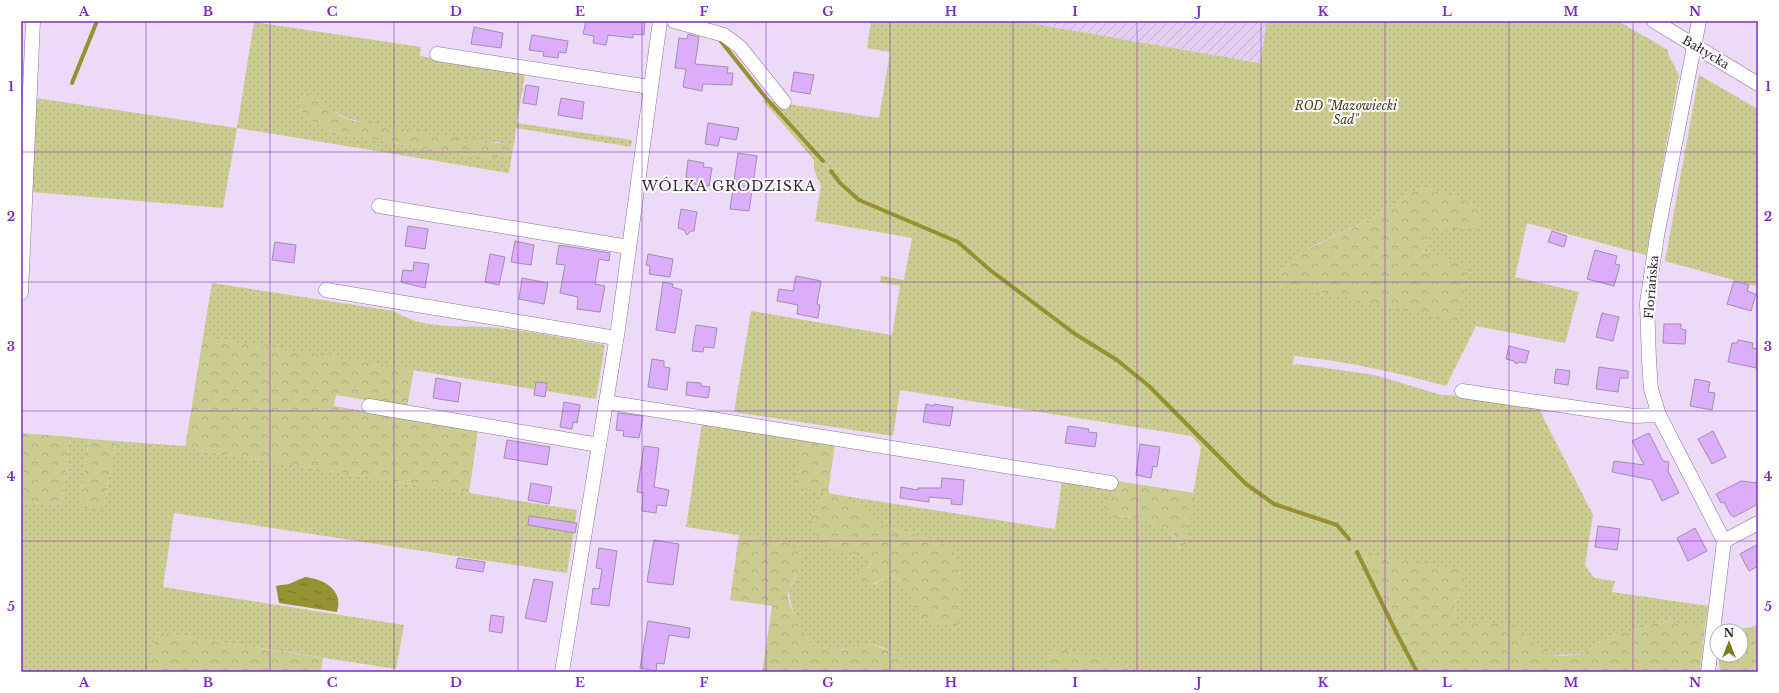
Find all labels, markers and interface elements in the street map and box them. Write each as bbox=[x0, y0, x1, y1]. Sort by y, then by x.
text: A bbox=[78, 3, 90, 20]
text: B bbox=[203, 3, 213, 20]
text: C bbox=[327, 3, 338, 20]
text: D bbox=[450, 3, 462, 20]
text: E bbox=[575, 3, 585, 20]
text: F bbox=[700, 3, 709, 20]
text: G bbox=[822, 3, 834, 20]
text: H bbox=[945, 3, 957, 20]
text: I bbox=[1072, 3, 1078, 20]
text: J bbox=[1193, 3, 1202, 20]
text: K bbox=[1318, 3, 1329, 20]
text: L bbox=[1442, 3, 1452, 20]
text: M bbox=[1564, 3, 1579, 20]
text: N bbox=[1689, 3, 1701, 20]
street label: Bałtycka bbox=[1680, 32, 1733, 72]
text: 1 bbox=[8, 78, 14, 95]
text: 1 bbox=[1765, 78, 1771, 95]
park label: ROD "Mazowiecki Sad" bbox=[1294, 98, 1398, 127]
district label: WÓLKA GRODZISKA bbox=[640, 177, 817, 195]
text: 2 bbox=[7, 208, 15, 225]
text: 2 bbox=[1764, 208, 1772, 225]
street label: Floriańska bbox=[1641, 254, 1661, 320]
text: 3 bbox=[7, 338, 15, 355]
text: 3 bbox=[1764, 338, 1772, 355]
text: 4 bbox=[7, 468, 16, 485]
text: 4 bbox=[1764, 468, 1773, 485]
text: 5 bbox=[7, 598, 15, 615]
text: 5 bbox=[1764, 598, 1772, 615]
north arrow bbox=[1709, 623, 1749, 663]
text: N bbox=[1724, 626, 1735, 640]
text: A bbox=[78, 674, 90, 691]
text: B bbox=[203, 674, 213, 691]
text: C bbox=[327, 674, 338, 691]
text: D bbox=[450, 674, 462, 691]
text: E bbox=[575, 674, 585, 691]
text: F bbox=[700, 674, 709, 691]
text: G bbox=[822, 674, 834, 691]
text: H bbox=[945, 674, 957, 691]
text: I bbox=[1072, 674, 1078, 691]
text: J bbox=[1193, 674, 1202, 691]
text: K bbox=[1318, 674, 1329, 691]
text: L bbox=[1442, 674, 1452, 691]
text: M bbox=[1564, 674, 1579, 691]
text: N bbox=[1689, 674, 1701, 691]

